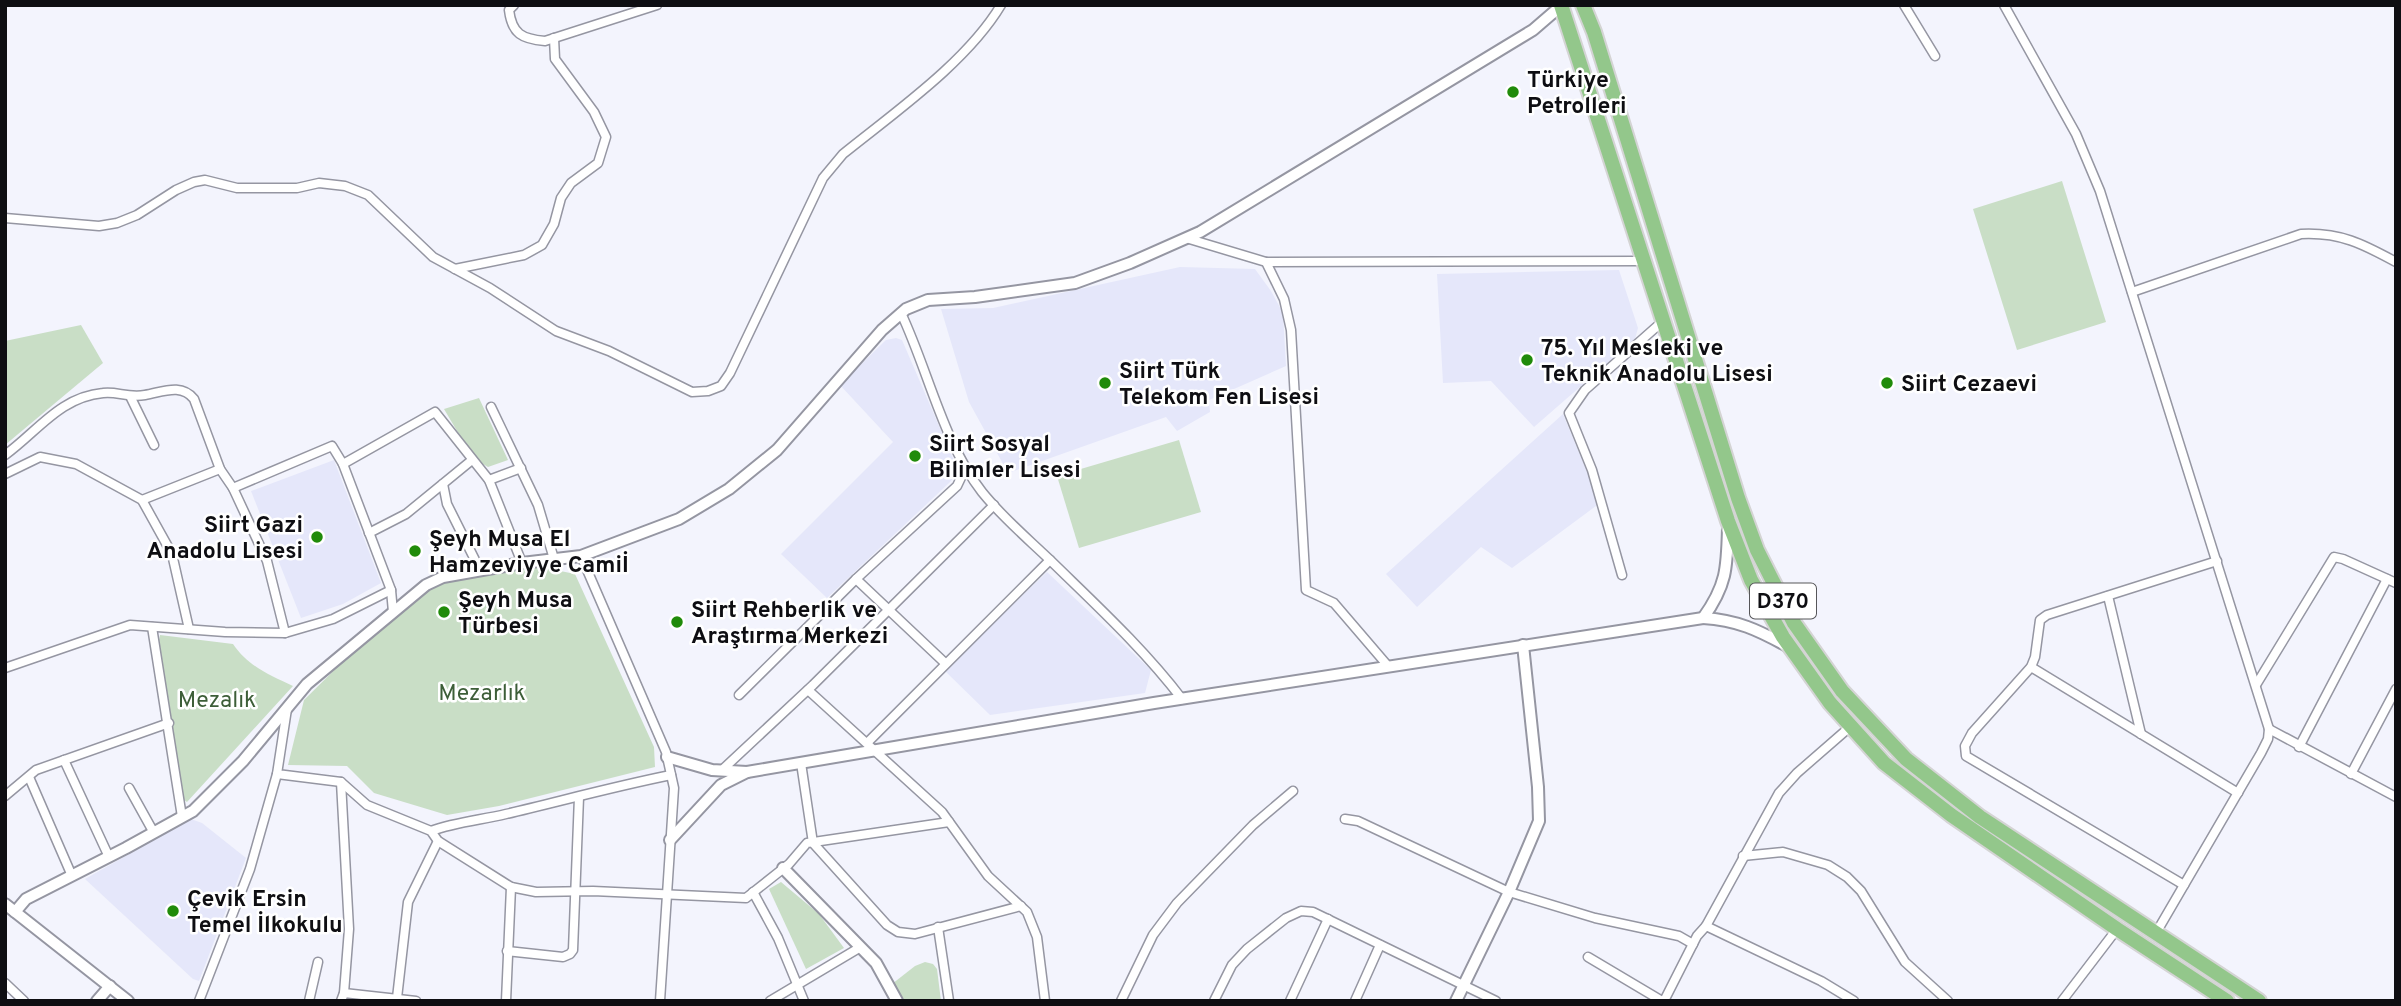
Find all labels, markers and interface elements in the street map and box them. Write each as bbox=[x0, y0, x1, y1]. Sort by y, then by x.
place label: Türkiye Petrolleri bbox=[1527, 67, 1626, 122]
marker: Türkiye Petrolleri bbox=[1505, 84, 1521, 100]
place label: 75. Yıl Mesleki ve Teknik Anadolu Lisesi bbox=[1541, 335, 1773, 390]
marker: 75. Yıl Mesleki ve Teknik Anadolu Lisesi bbox=[1519, 352, 1535, 368]
place label: Siirt Türk Telekom Fen Lisesi bbox=[1119, 358, 1319, 413]
place label: Siirt Cezaevi bbox=[1901, 371, 2037, 400]
marker: Siirt Türk Telekom Fen Lisesi bbox=[1097, 375, 1113, 391]
marker: Siirt Cezaevi bbox=[1879, 375, 1895, 391]
place label: Siirt Sosyal Bilimler Lisesi bbox=[929, 431, 1081, 486]
marker: Siirt Sosyal Bilimler Lisesi bbox=[907, 448, 923, 464]
place label: Siirt Gazi Anadolu Lisesi bbox=[147, 512, 303, 567]
place label: Şeyh Musa El Hamzeviyye Camiİ bbox=[429, 526, 629, 581]
marker: Siirt Gazi Anadolu Lisesi bbox=[309, 529, 325, 545]
marker: Şeyh Musa El Hamzeviyye Camiİ bbox=[407, 543, 423, 559]
road number: D370 bbox=[1750, 584, 1816, 618]
place label: Şeyh Musa Türbesi bbox=[458, 587, 573, 642]
place label: Siirt Rehberlik ve Araştırma Merkezi bbox=[691, 597, 888, 652]
marker: Şeyh Musa Türbesi bbox=[436, 604, 452, 620]
marker: Siirt Rehberlik ve Araştırma Merkezi bbox=[669, 614, 685, 630]
park label: Mezarlık bbox=[438, 680, 526, 709]
park label: Mezalık bbox=[178, 687, 256, 716]
place label: Çevik Ersin Temel İlkokulu bbox=[187, 886, 343, 941]
marker: Çevik Ersin Temel İlkokulu bbox=[165, 903, 181, 919]

